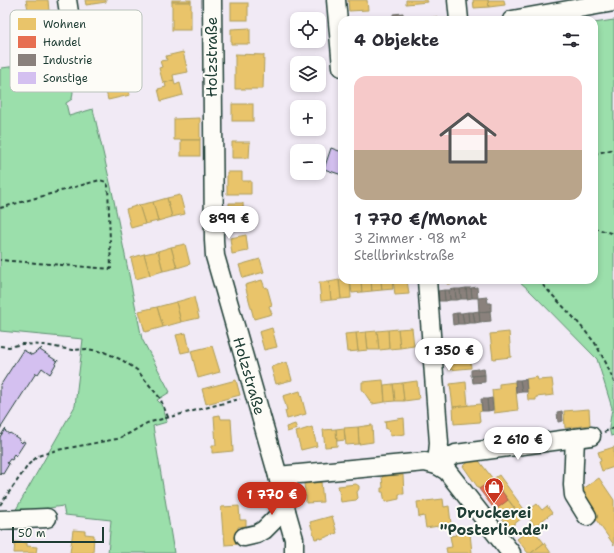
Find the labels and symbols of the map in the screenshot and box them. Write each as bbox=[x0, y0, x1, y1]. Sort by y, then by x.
legend bbox=[10, 10, 142, 92]
text: Wohnen bbox=[43, 17, 86, 32]
street label: Holzstraße bbox=[202, 17, 222, 97]
text: Handel bbox=[43, 35, 81, 50]
text: Industrie bbox=[43, 53, 92, 68]
text: Sonstige bbox=[43, 71, 88, 86]
pin: 899 € bbox=[201, 206, 257, 240]
street label: Holzstraße bbox=[228, 335, 270, 417]
pin: 1 350 € bbox=[412, 338, 486, 372]
pin: 2 610 € bbox=[481, 427, 555, 461]
shop icon: Druckerei "Posterlia.de" bbox=[483, 476, 505, 504]
pin: 1 770 € bbox=[235, 482, 309, 516]
place label: Druckerei "Posterlia.de" bbox=[440, 503, 548, 540]
scale bar bbox=[12, 525, 104, 544]

